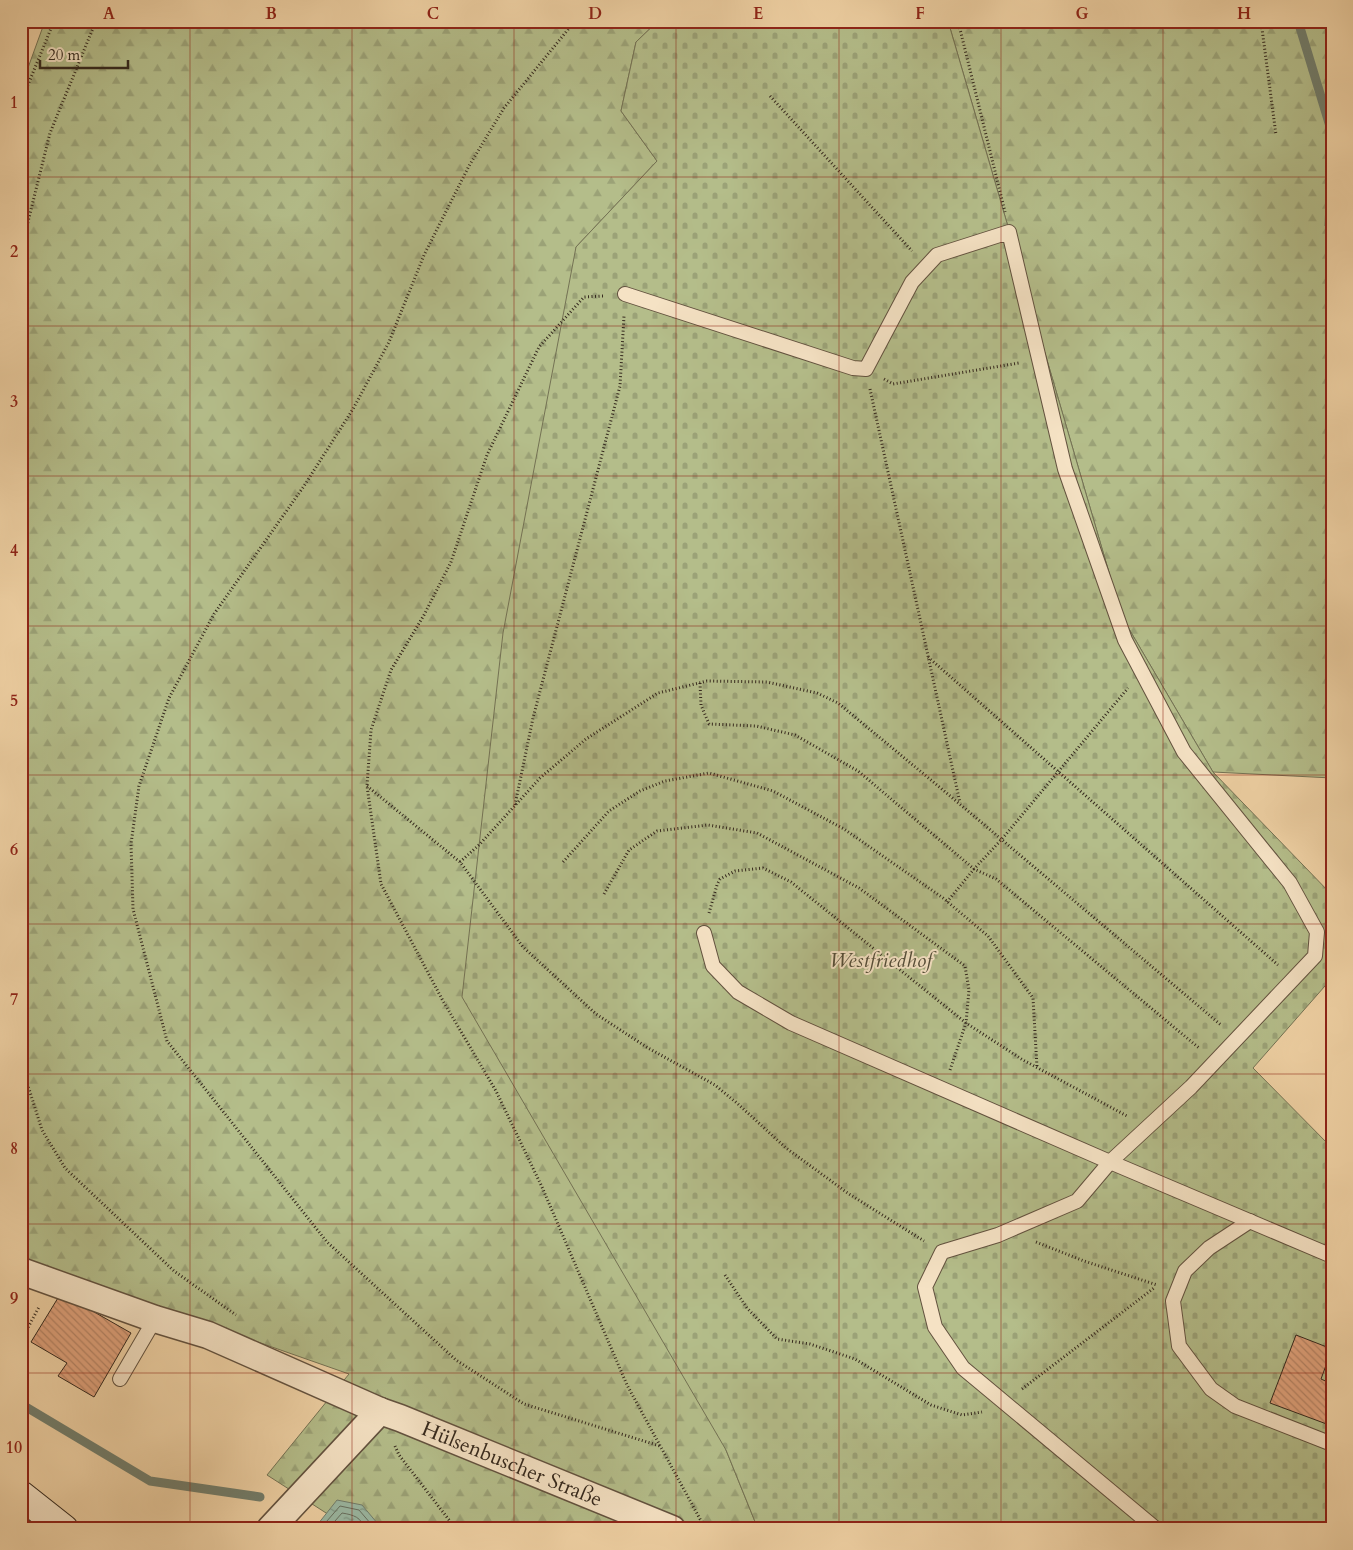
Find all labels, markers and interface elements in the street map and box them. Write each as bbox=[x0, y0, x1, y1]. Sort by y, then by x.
text: A bbox=[103, 3, 115, 25]
text: B bbox=[265, 3, 277, 25]
text: C bbox=[427, 3, 439, 25]
text: D bbox=[588, 3, 602, 25]
text: E bbox=[753, 3, 763, 25]
text: F bbox=[915, 3, 925, 25]
text: G bbox=[1075, 3, 1089, 25]
text: H bbox=[1237, 3, 1251, 25]
scale bar bbox=[40, 38, 128, 70]
text: 20 m bbox=[48, 45, 80, 65]
text: 1 bbox=[10, 92, 18, 114]
text: 2 bbox=[10, 241, 18, 263]
text: 3 bbox=[10, 391, 18, 413]
text: 4 bbox=[10, 540, 18, 562]
text: 5 bbox=[10, 690, 18, 712]
text: 6 bbox=[10, 839, 18, 861]
park label: Westfriedhof bbox=[829, 946, 937, 975]
text: 7 bbox=[10, 989, 18, 1011]
text: 8 bbox=[10, 1138, 18, 1160]
text: 9 bbox=[10, 1288, 18, 1310]
street label: Hülsenbuscher Straße bbox=[417, 1414, 607, 1514]
text: 10 bbox=[6, 1437, 22, 1459]

